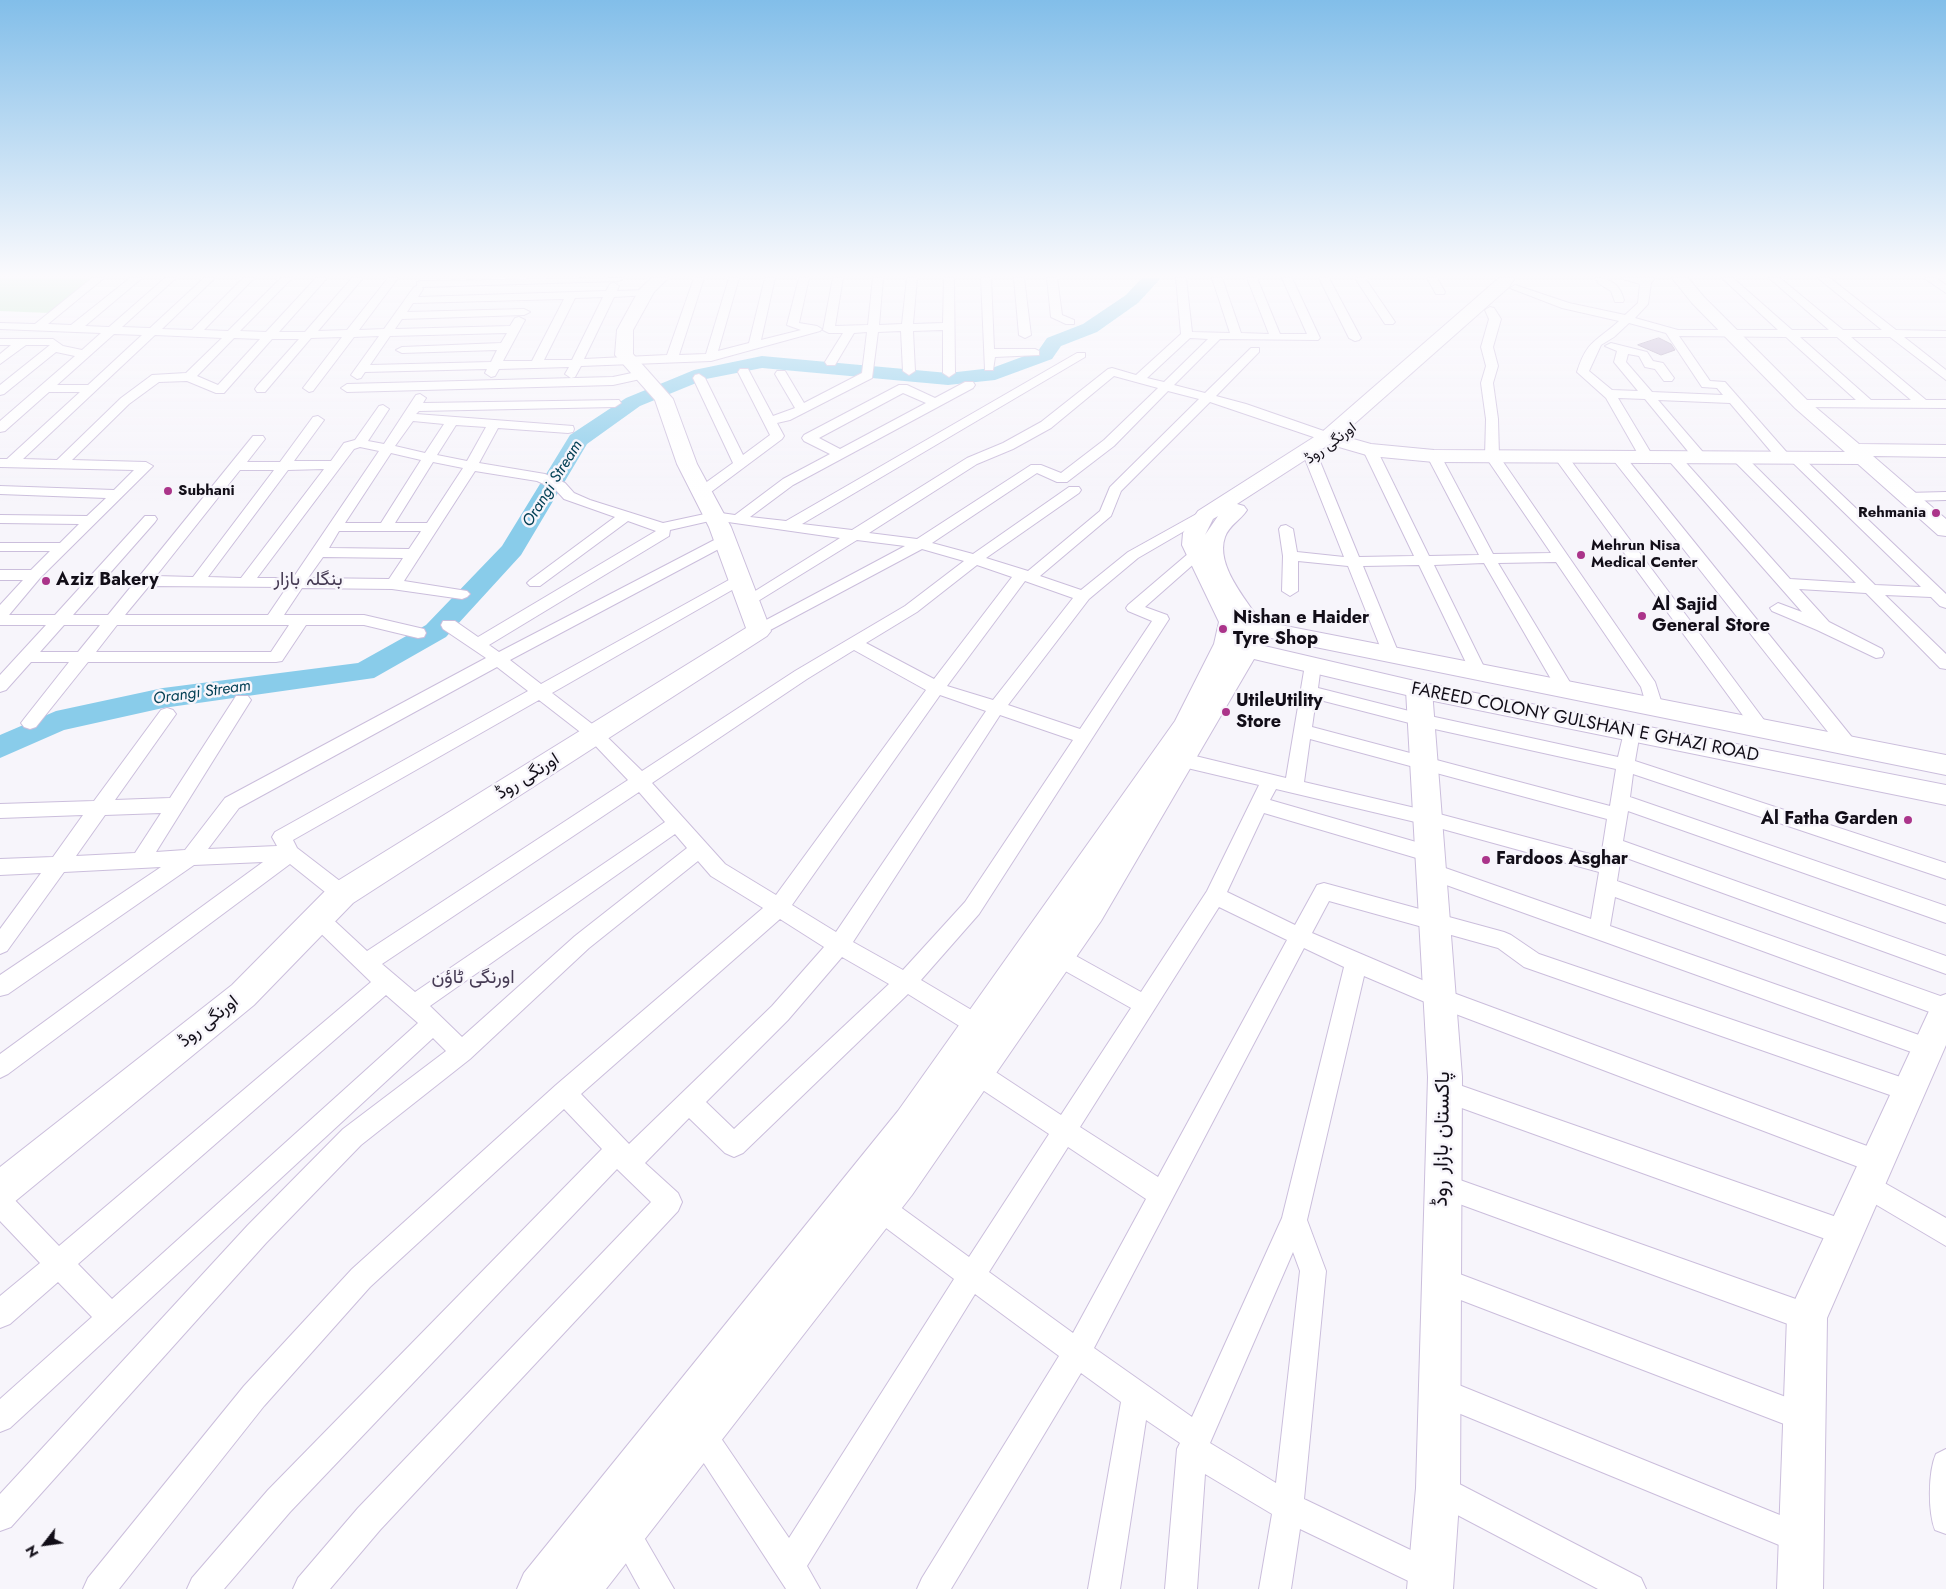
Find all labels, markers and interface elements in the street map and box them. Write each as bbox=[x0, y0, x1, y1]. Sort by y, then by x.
street label: اورنگی روڈ bbox=[1302, 419, 1360, 469]
water label: Orangi Stream bbox=[519, 437, 587, 531]
place label: Subhani bbox=[178, 482, 235, 500]
marker: Subhani bbox=[162, 485, 174, 497]
place label: Rehmania bbox=[1858, 504, 1926, 522]
marker: Rehmania bbox=[1930, 507, 1942, 519]
place label: Mehrun Nisa Medical Center bbox=[1591, 537, 1698, 572]
marker: Mehrun Nisa Medical Center bbox=[1575, 549, 1587, 561]
district label: بنگلہ بازار bbox=[273, 569, 343, 591]
place label: Aziz Bakery bbox=[56, 570, 159, 592]
marker: Aziz Bakery bbox=[40, 575, 52, 587]
place label: Al Sajid General Store bbox=[1652, 595, 1770, 638]
place label: Nishan e Haider Tyre Shop bbox=[1233, 608, 1370, 650]
marker: Al Sajid General Store bbox=[1636, 610, 1648, 622]
marker: Nishan e Haider Tyre Shop bbox=[1217, 623, 1229, 635]
water label: Orangi Stream bbox=[152, 677, 252, 709]
street label: FAREED COLONY GULSHAN E GHAZI ROAD bbox=[1409, 679, 1761, 767]
place label: UtileUtility Store bbox=[1236, 691, 1323, 734]
marker: UtileUtility Store bbox=[1220, 706, 1232, 718]
street label: اورنگی روڈ bbox=[492, 749, 564, 805]
place label: Al Fatha Garden bbox=[1761, 809, 1898, 831]
marker: Al Fatha Garden bbox=[1902, 814, 1914, 826]
place label: Fardoos Asghar bbox=[1496, 849, 1628, 871]
marker: Fardoos Asghar bbox=[1480, 854, 1492, 866]
district label: اورنگی ٹاؤن bbox=[431, 967, 515, 989]
street label: اورنگی روڈ bbox=[175, 991, 243, 1053]
street label: پاکستان بازار روڈ bbox=[1429, 1071, 1457, 1207]
north arrow bbox=[20, 1519, 70, 1569]
text: N bbox=[21, 1542, 43, 1561]

